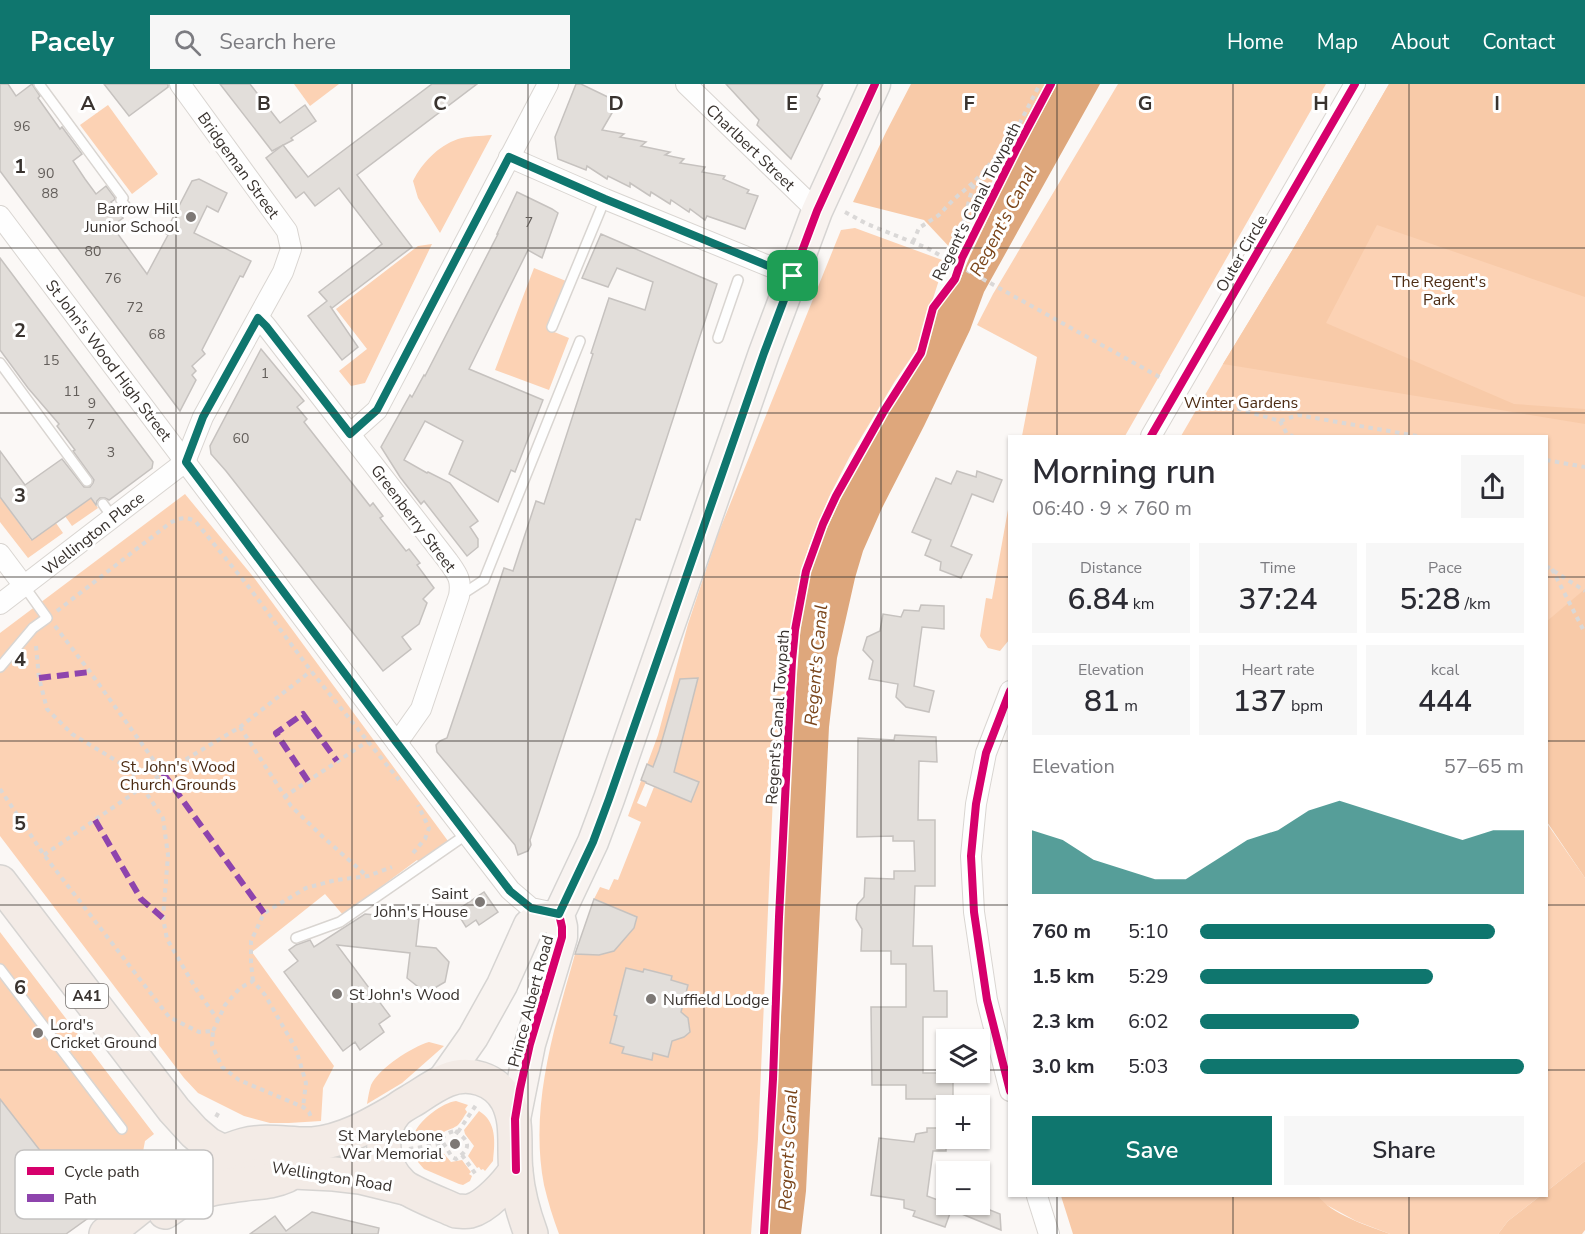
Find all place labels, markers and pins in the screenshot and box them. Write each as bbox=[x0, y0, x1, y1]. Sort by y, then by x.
place label: Barrow Hill Junior School bbox=[83, 198, 179, 238]
marker: Barrow Hill Junior School bbox=[184, 210, 198, 224]
pin bbox=[767, 250, 818, 301]
place label: Saint John's House bbox=[373, 883, 468, 923]
marker: Saint John's House bbox=[473, 895, 487, 909]
place label: St John's Wood bbox=[349, 984, 460, 1006]
marker: St John's Wood bbox=[330, 987, 344, 1001]
place label: Nuffield Lodge bbox=[663, 989, 769, 1011]
marker: Nuffield Lodge bbox=[644, 992, 658, 1006]
place label: Lord's Cricket Ground bbox=[50, 1014, 157, 1054]
marker: Lord's Cricket Ground bbox=[31, 1026, 45, 1040]
place label: St Marylebone War Memorial bbox=[338, 1125, 443, 1165]
marker: St Marylebone War Memorial bbox=[448, 1137, 462, 1151]

